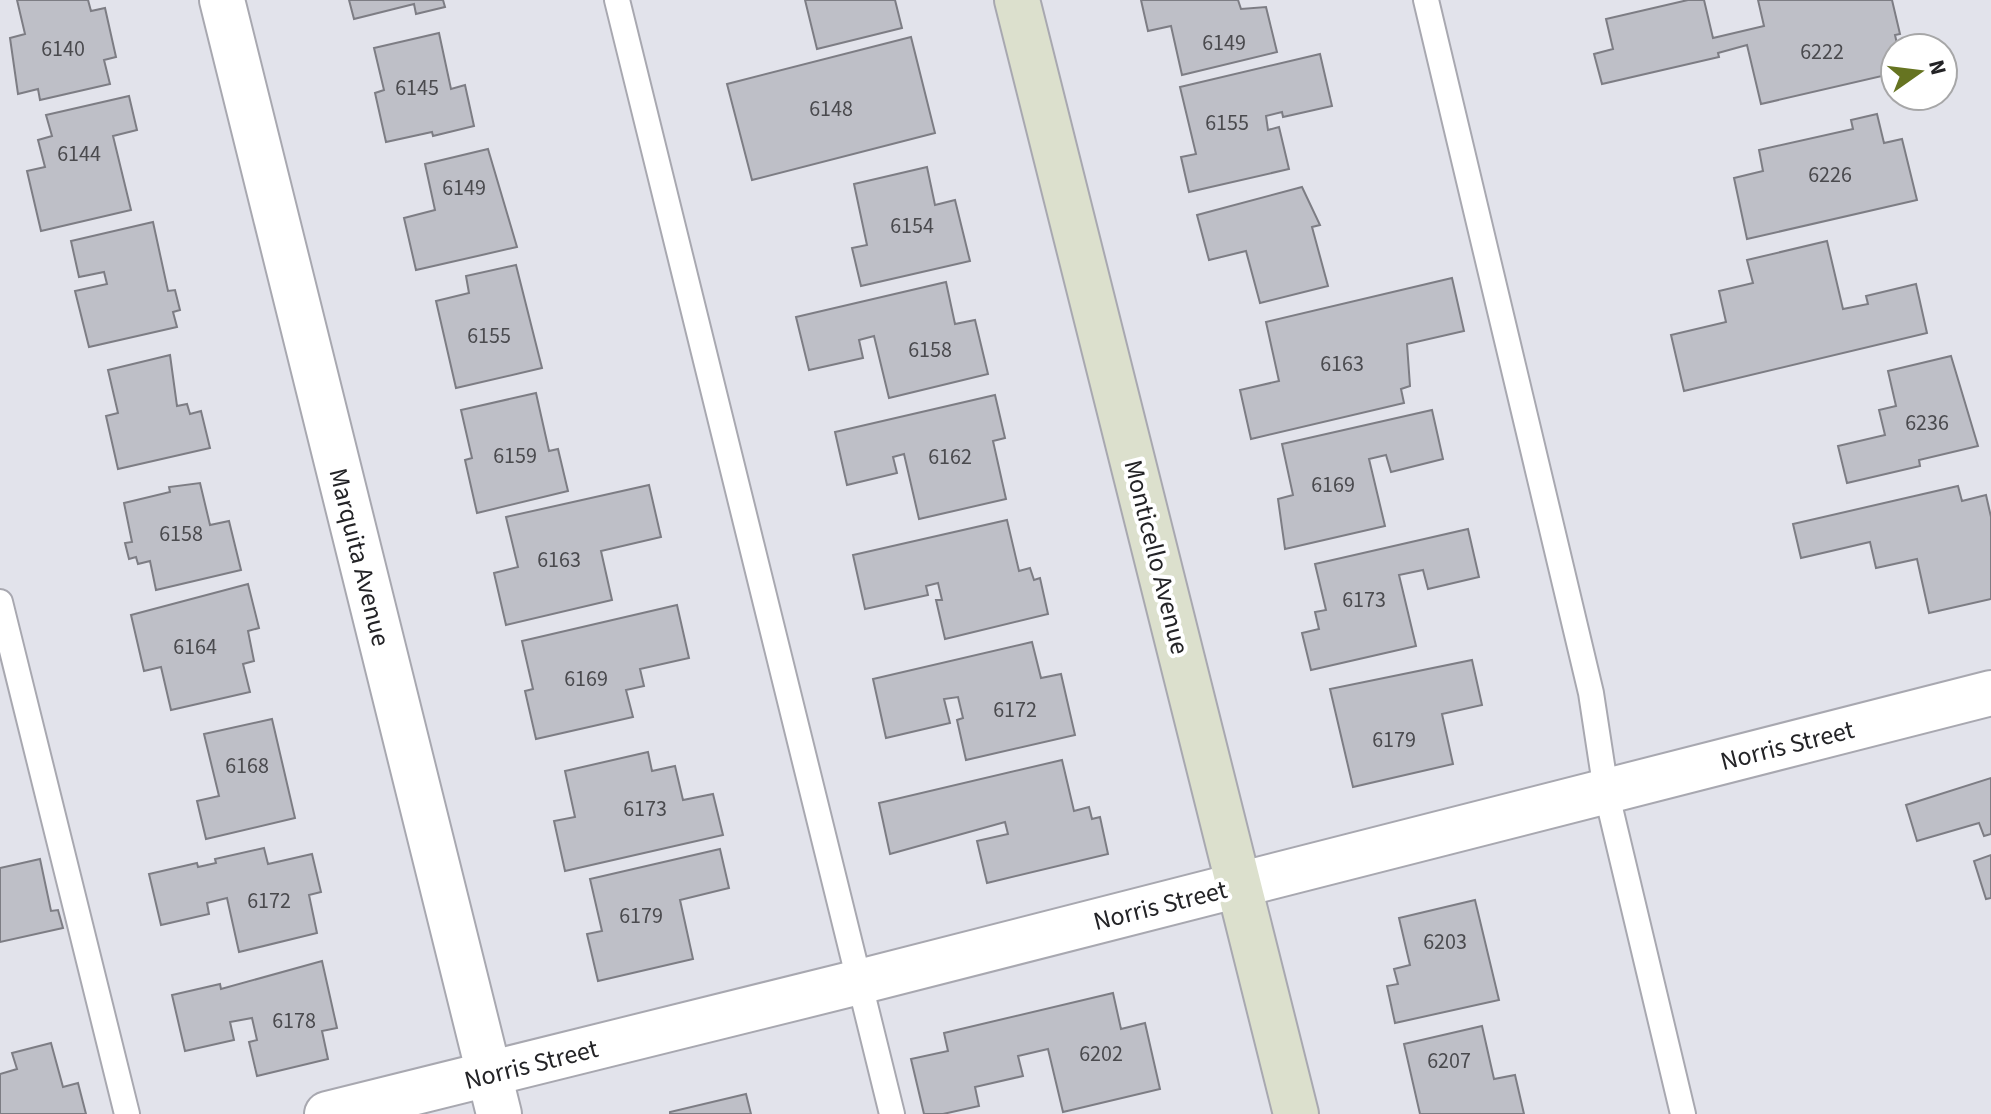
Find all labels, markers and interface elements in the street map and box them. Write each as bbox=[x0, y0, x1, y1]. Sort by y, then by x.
house number: 6149 bbox=[1202, 27, 1246, 59]
north arrow bbox=[1879, 32, 1959, 112]
house number: 6140 bbox=[41, 33, 85, 65]
house number: 6222 bbox=[1800, 36, 1844, 68]
text: N bbox=[1920, 56, 1955, 78]
house number: 6145 bbox=[395, 72, 439, 104]
house number: 6148 bbox=[809, 93, 853, 125]
house number: 6155 bbox=[1205, 107, 1249, 139]
house number: 6144 bbox=[57, 138, 101, 170]
house number: 6226 bbox=[1808, 159, 1852, 191]
house number: 6149 bbox=[442, 172, 486, 204]
house number: 6154 bbox=[890, 210, 934, 242]
house number: 6155 bbox=[467, 320, 511, 352]
house number: 6158 bbox=[908, 334, 952, 366]
house number: 6163 bbox=[1320, 348, 1364, 380]
house number: 6236 bbox=[1905, 407, 1949, 439]
house number: 6159 bbox=[493, 440, 537, 472]
house number: 6162 bbox=[928, 441, 972, 473]
street label: Monticello Avenue bbox=[1114, 456, 1199, 658]
street label: Marquita Avenue bbox=[319, 464, 400, 650]
house number: 6169 bbox=[1311, 469, 1355, 501]
house number: 6158 bbox=[159, 518, 203, 550]
house number: 6163 bbox=[537, 544, 581, 576]
house number: 6173 bbox=[1342, 584, 1386, 616]
house number: 6164 bbox=[173, 631, 217, 663]
house number: 6169 bbox=[564, 663, 608, 695]
house number: 6172 bbox=[993, 694, 1037, 726]
street label: Norris Street bbox=[1716, 711, 1858, 780]
house number: 6179 bbox=[1372, 724, 1416, 756]
house number: 6168 bbox=[225, 750, 269, 782]
house number: 6173 bbox=[623, 793, 667, 825]
street label: Norris Street bbox=[1089, 871, 1231, 940]
house number: 6172 bbox=[247, 885, 291, 917]
house number: 6179 bbox=[619, 900, 663, 932]
house number: 6203 bbox=[1423, 926, 1467, 958]
house number: 6178 bbox=[272, 1005, 316, 1037]
street label: Norris Street bbox=[460, 1030, 602, 1099]
house number: 6202 bbox=[1079, 1038, 1123, 1070]
house number: 6207 bbox=[1427, 1045, 1471, 1077]

